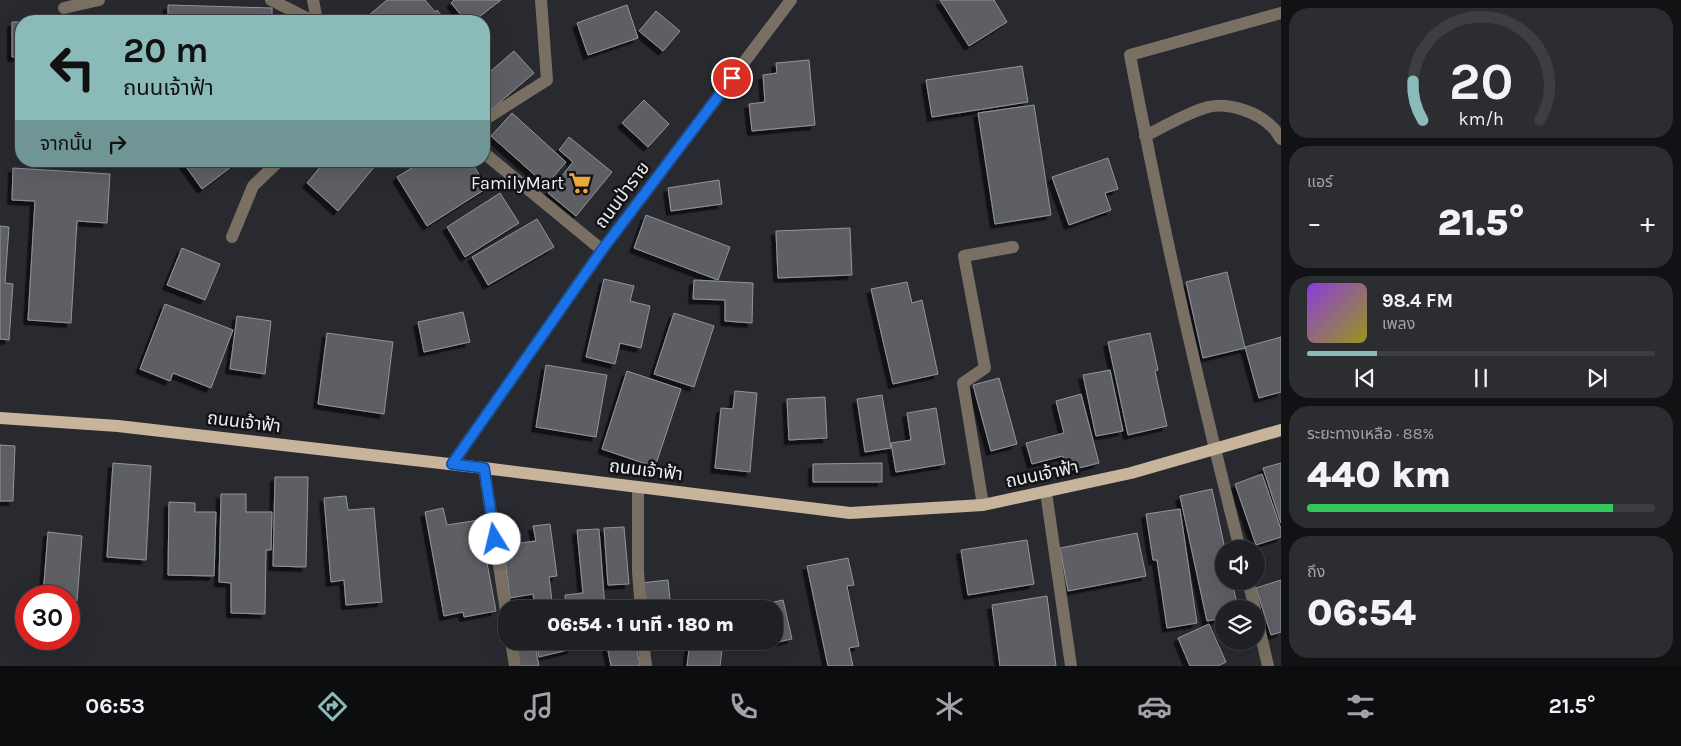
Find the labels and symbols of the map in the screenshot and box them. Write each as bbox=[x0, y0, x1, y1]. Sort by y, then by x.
pin bbox=[711, 57, 753, 99]
street label: ถนนป่าราย bbox=[590, 157, 654, 233]
supermarket icon: FamilyMart bbox=[567, 170, 593, 196]
place label: FamilyMart bbox=[471, 172, 564, 194]
street label: ถนนเจ้าฟ้า bbox=[206, 407, 282, 437]
street label: ถนนเจ้าฟ้า bbox=[608, 455, 684, 485]
street label: ถนนเจ้าฟ้า bbox=[1003, 456, 1081, 492]
position arrow bbox=[468, 512, 520, 564]
speed limit sign: 30 bbox=[15, 585, 80, 650]

